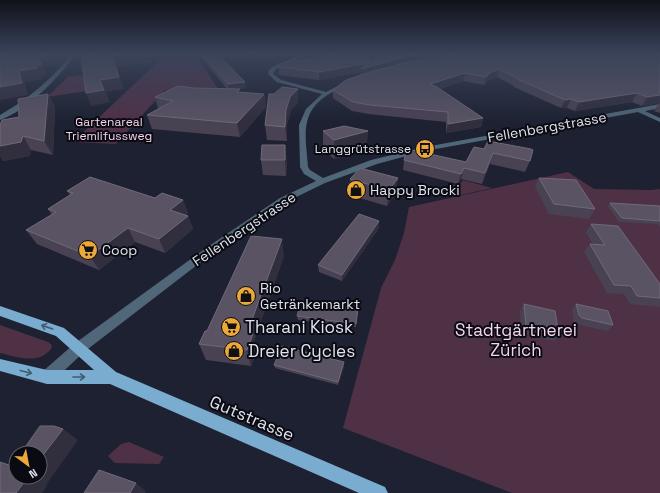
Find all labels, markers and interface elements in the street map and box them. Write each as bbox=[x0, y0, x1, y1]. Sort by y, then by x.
street label: Fellenbergstrasse bbox=[486, 108, 608, 146]
park label: Gartenareal Triemlifussweg bbox=[66, 114, 152, 144]
bus stop icon: Langgrütstrasse bbox=[414, 138, 436, 160]
place label: Langgrütstrasse bbox=[315, 141, 411, 157]
shop icon: Happy Brocki bbox=[345, 179, 367, 201]
place label: Happy Brocki bbox=[370, 181, 460, 199]
street label: Fellenbergstrasse bbox=[189, 188, 299, 270]
supermarket icon: Coop bbox=[77, 239, 99, 261]
place label: Coop bbox=[102, 241, 137, 259]
place label: Rio Getränkemarkt bbox=[260, 279, 360, 313]
shop icon: Rio Getränkemarkt bbox=[235, 285, 257, 307]
supermarket icon: Tharani Kiosk bbox=[220, 316, 242, 338]
place label: Tharani Kiosk bbox=[245, 316, 353, 338]
park label: Stadtgärtnerei Zürich bbox=[455, 319, 577, 361]
one-way arrow bbox=[40, 323, 53, 330]
shop icon: Dreier Cycles bbox=[223, 340, 245, 362]
place label: Dreier Cycles bbox=[248, 340, 355, 362]
one-way arrow bbox=[19, 368, 32, 376]
one-way arrow bbox=[72, 373, 85, 381]
street label: Gutstrasse bbox=[206, 390, 298, 446]
north arrow bbox=[8, 445, 48, 485]
text: N bbox=[26, 466, 40, 481]

